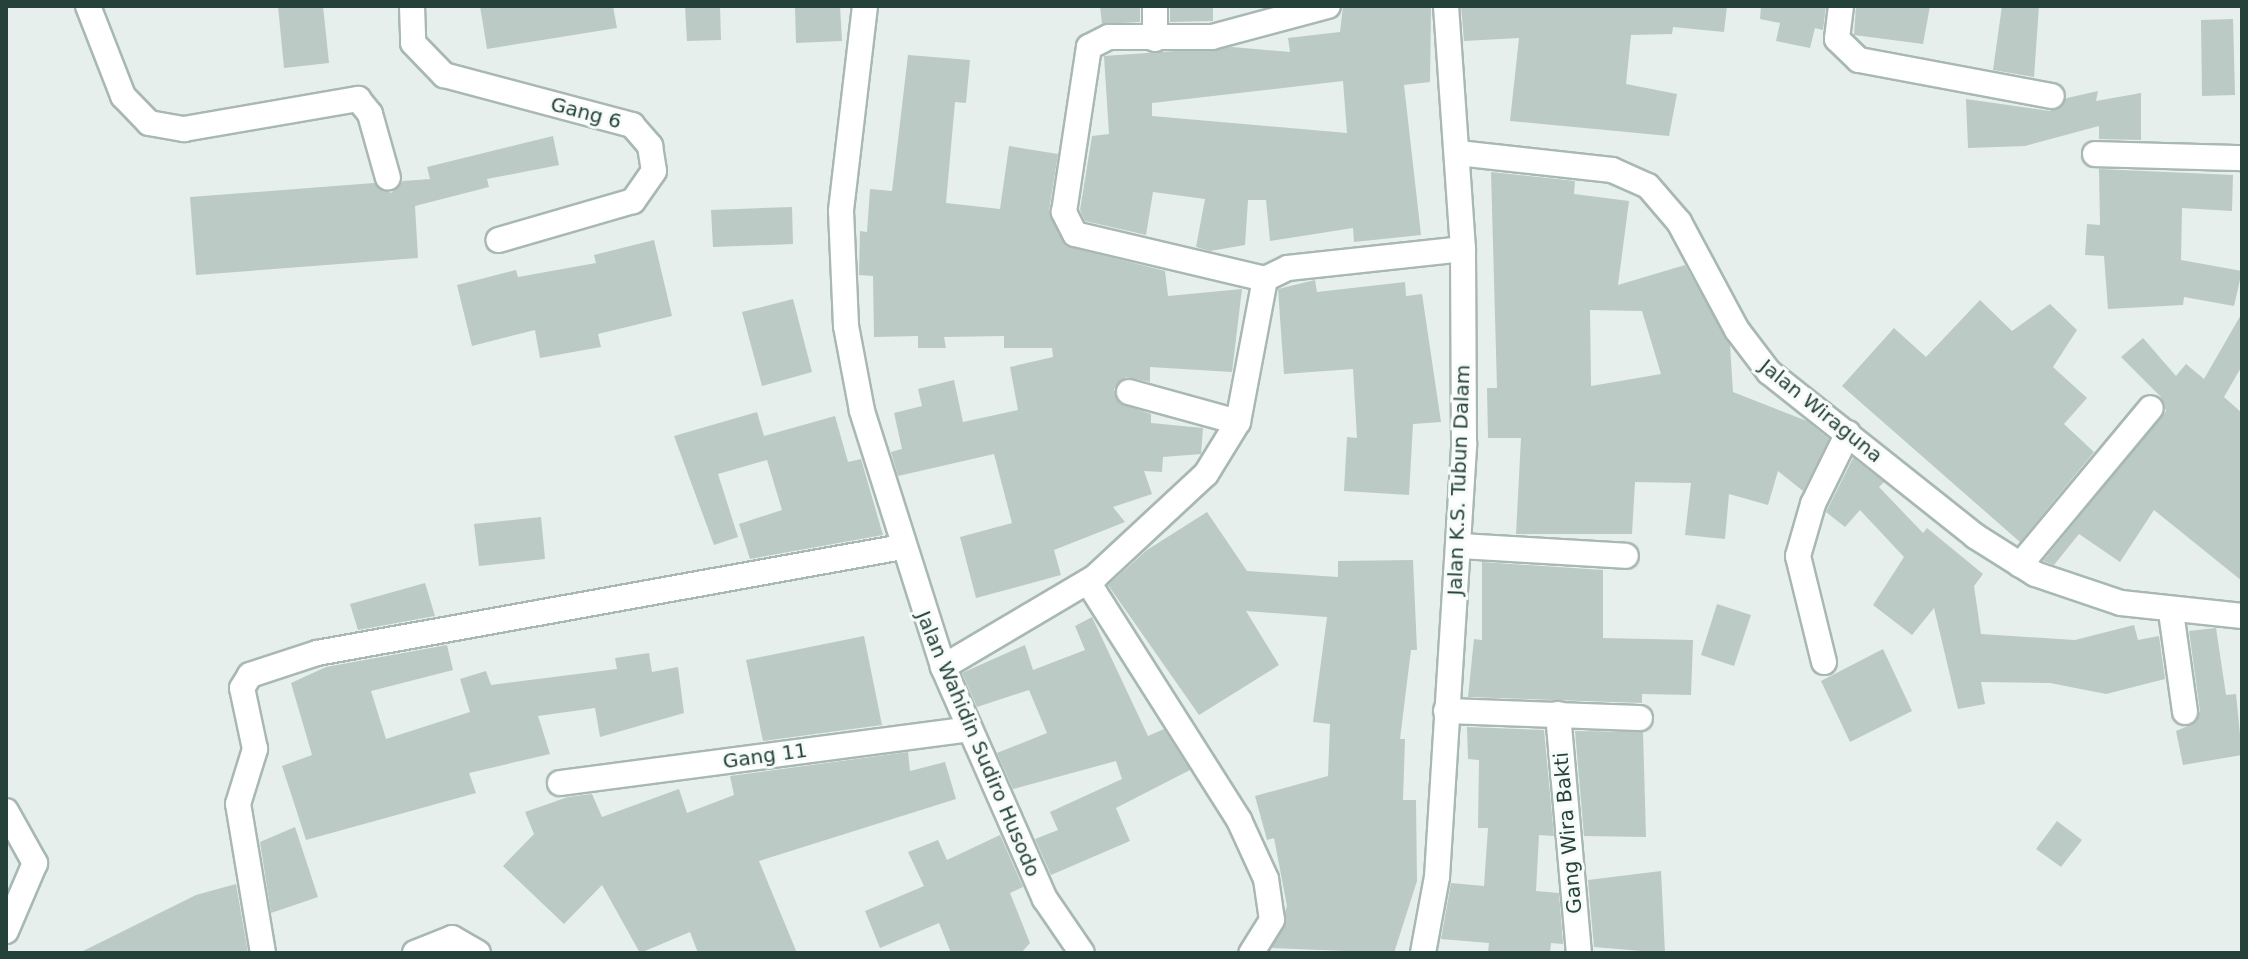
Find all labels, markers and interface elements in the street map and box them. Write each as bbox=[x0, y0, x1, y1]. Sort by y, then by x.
street label: Gang 6 bbox=[548, 92, 624, 134]
street label: Jalan Wiraguna bbox=[1755, 354, 1887, 468]
street label: Jalan K.S. Tubun Dalam bbox=[1443, 364, 1475, 596]
street label: Jalan Wahidin Sudiro Husodo bbox=[911, 607, 1045, 881]
street label: Gang 11 bbox=[721, 738, 809, 774]
street label: Gang Wira Bakti bbox=[1549, 751, 1587, 915]

